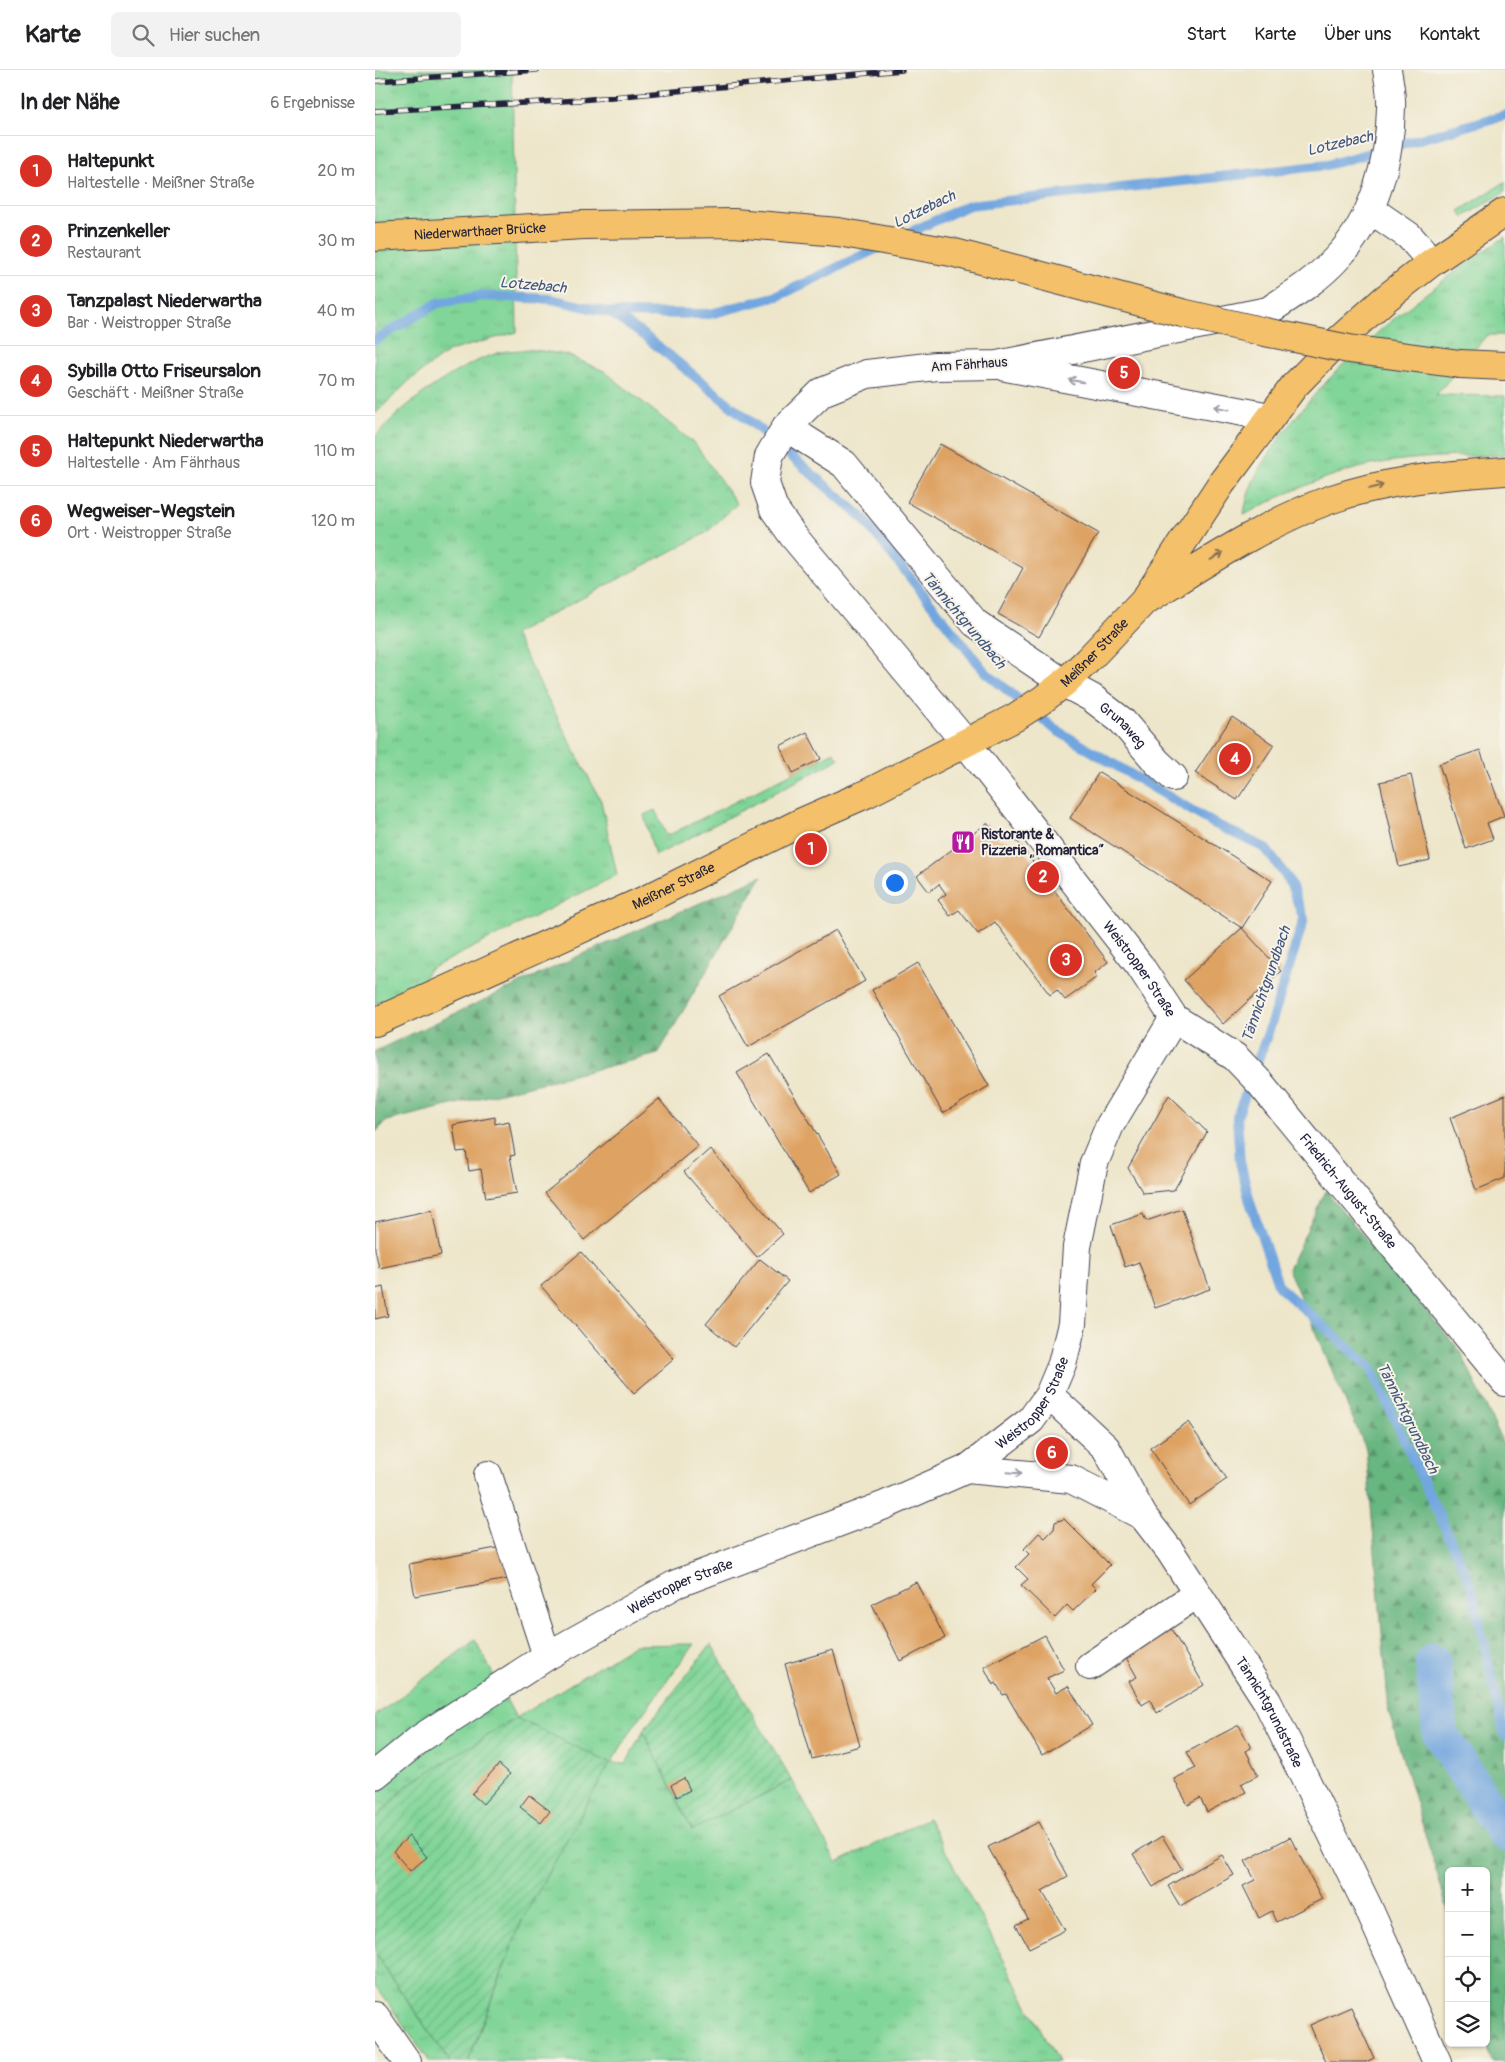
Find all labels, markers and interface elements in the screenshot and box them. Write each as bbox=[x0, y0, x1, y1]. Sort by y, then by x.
search box bbox=[111, 12, 461, 57]
text: Karte bbox=[25, 20, 81, 49]
icon: search bbox=[129, 21, 157, 49]
text: Hier suchen bbox=[169, 23, 260, 47]
text: Start bbox=[1186, 23, 1226, 46]
text: Karte bbox=[1254, 23, 1296, 46]
text: Über uns bbox=[1324, 23, 1391, 46]
text: Kontakt bbox=[1419, 23, 1480, 46]
text: In der Nähe bbox=[20, 89, 120, 116]
text: 6 Ergebnisse bbox=[270, 93, 355, 113]
water label: Lotzebach bbox=[1305, 127, 1376, 160]
text: Haltepunkt bbox=[67, 149, 154, 173]
text: 1 bbox=[33, 161, 39, 181]
text: 20 m bbox=[317, 161, 355, 181]
text: Haltestelle · Meißner Straße bbox=[67, 173, 254, 193]
water label: Lotzebach bbox=[890, 186, 959, 233]
text: Prinzenkeller bbox=[67, 219, 170, 243]
street label: Niederwarthaer Brücke bbox=[413, 219, 547, 244]
text: 2 bbox=[32, 231, 40, 251]
text: 30 m bbox=[317, 231, 355, 251]
text: Restaurant bbox=[67, 243, 141, 263]
water label: Lotzebach bbox=[499, 273, 568, 298]
text: Tanzpalast Niederwartha bbox=[67, 289, 262, 313]
text: 3 bbox=[32, 301, 40, 321]
text: 40 m bbox=[317, 301, 355, 321]
text: Bar · Weistropper Straße bbox=[67, 313, 231, 333]
street label: Am Fährhaus bbox=[930, 353, 1009, 376]
pin: 5 bbox=[1108, 354, 1140, 392]
text: Sybilla Otto Friseursalon bbox=[67, 359, 261, 383]
text: 4 bbox=[31, 371, 41, 391]
text: 70 m bbox=[318, 371, 355, 391]
one-way arrow bbox=[1068, 375, 1084, 385]
text: Geschäft · Meißner Straße bbox=[67, 383, 244, 403]
one-way arrow bbox=[1215, 402, 1231, 412]
text: Haltepunkt Niederwartha bbox=[67, 429, 263, 453]
text: 5 bbox=[32, 441, 40, 461]
text: 110 m bbox=[314, 441, 355, 461]
text: Haltestelle · Am Fährhaus bbox=[67, 453, 240, 473]
one-way arrow bbox=[1367, 482, 1383, 491]
text: Wegweiser-Wegstein bbox=[67, 499, 235, 523]
text: 6 bbox=[31, 511, 41, 531]
text: 120 m bbox=[311, 511, 355, 531]
text: Ort · Weistropper Straße bbox=[67, 523, 231, 543]
one-way arrow bbox=[1210, 551, 1224, 561]
water label: Tännichtgrundbach bbox=[917, 568, 1010, 674]
street label: Meißner Straße bbox=[1057, 615, 1132, 691]
street label: Grunaweg bbox=[1096, 699, 1149, 752]
pin: 4 bbox=[1219, 740, 1251, 778]
place label: Ristorante & Pizzeria „Romantica“ bbox=[981, 826, 1105, 859]
restaurant icon: Ristorante & Pizzeria „Romantica“ bbox=[950, 829, 976, 855]
pin: 1 bbox=[795, 830, 827, 868]
pin: 2 bbox=[1027, 858, 1059, 896]
street label: Meißner Straße bbox=[630, 859, 718, 914]
your location bbox=[882, 870, 908, 896]
street label: Weistropper Straße bbox=[1099, 918, 1179, 1020]
water label: Tännichtgrundbach bbox=[1238, 923, 1295, 1045]
pin: 3 bbox=[1050, 941, 1082, 979]
street label: Friedrich-August-Straße bbox=[1296, 1130, 1400, 1252]
street label: Weistropper Straße bbox=[992, 1355, 1072, 1453]
water label: Tännichtgrundbach bbox=[1372, 1360, 1443, 1478]
pin: 6 bbox=[1036, 1434, 1068, 1472]
one-way arrow bbox=[1007, 1468, 1023, 1478]
street label: Weistropper Straße bbox=[625, 1555, 735, 1618]
street label: Tännichtgrundstraße bbox=[1232, 1654, 1306, 1771]
map controls bbox=[1445, 1867, 1490, 2047]
button: + bbox=[1445, 1867, 1490, 1912]
button: − bbox=[1445, 1912, 1490, 1957]
button: locate bbox=[1445, 1957, 1490, 2002]
button: layers bbox=[1445, 2002, 1490, 2047]

